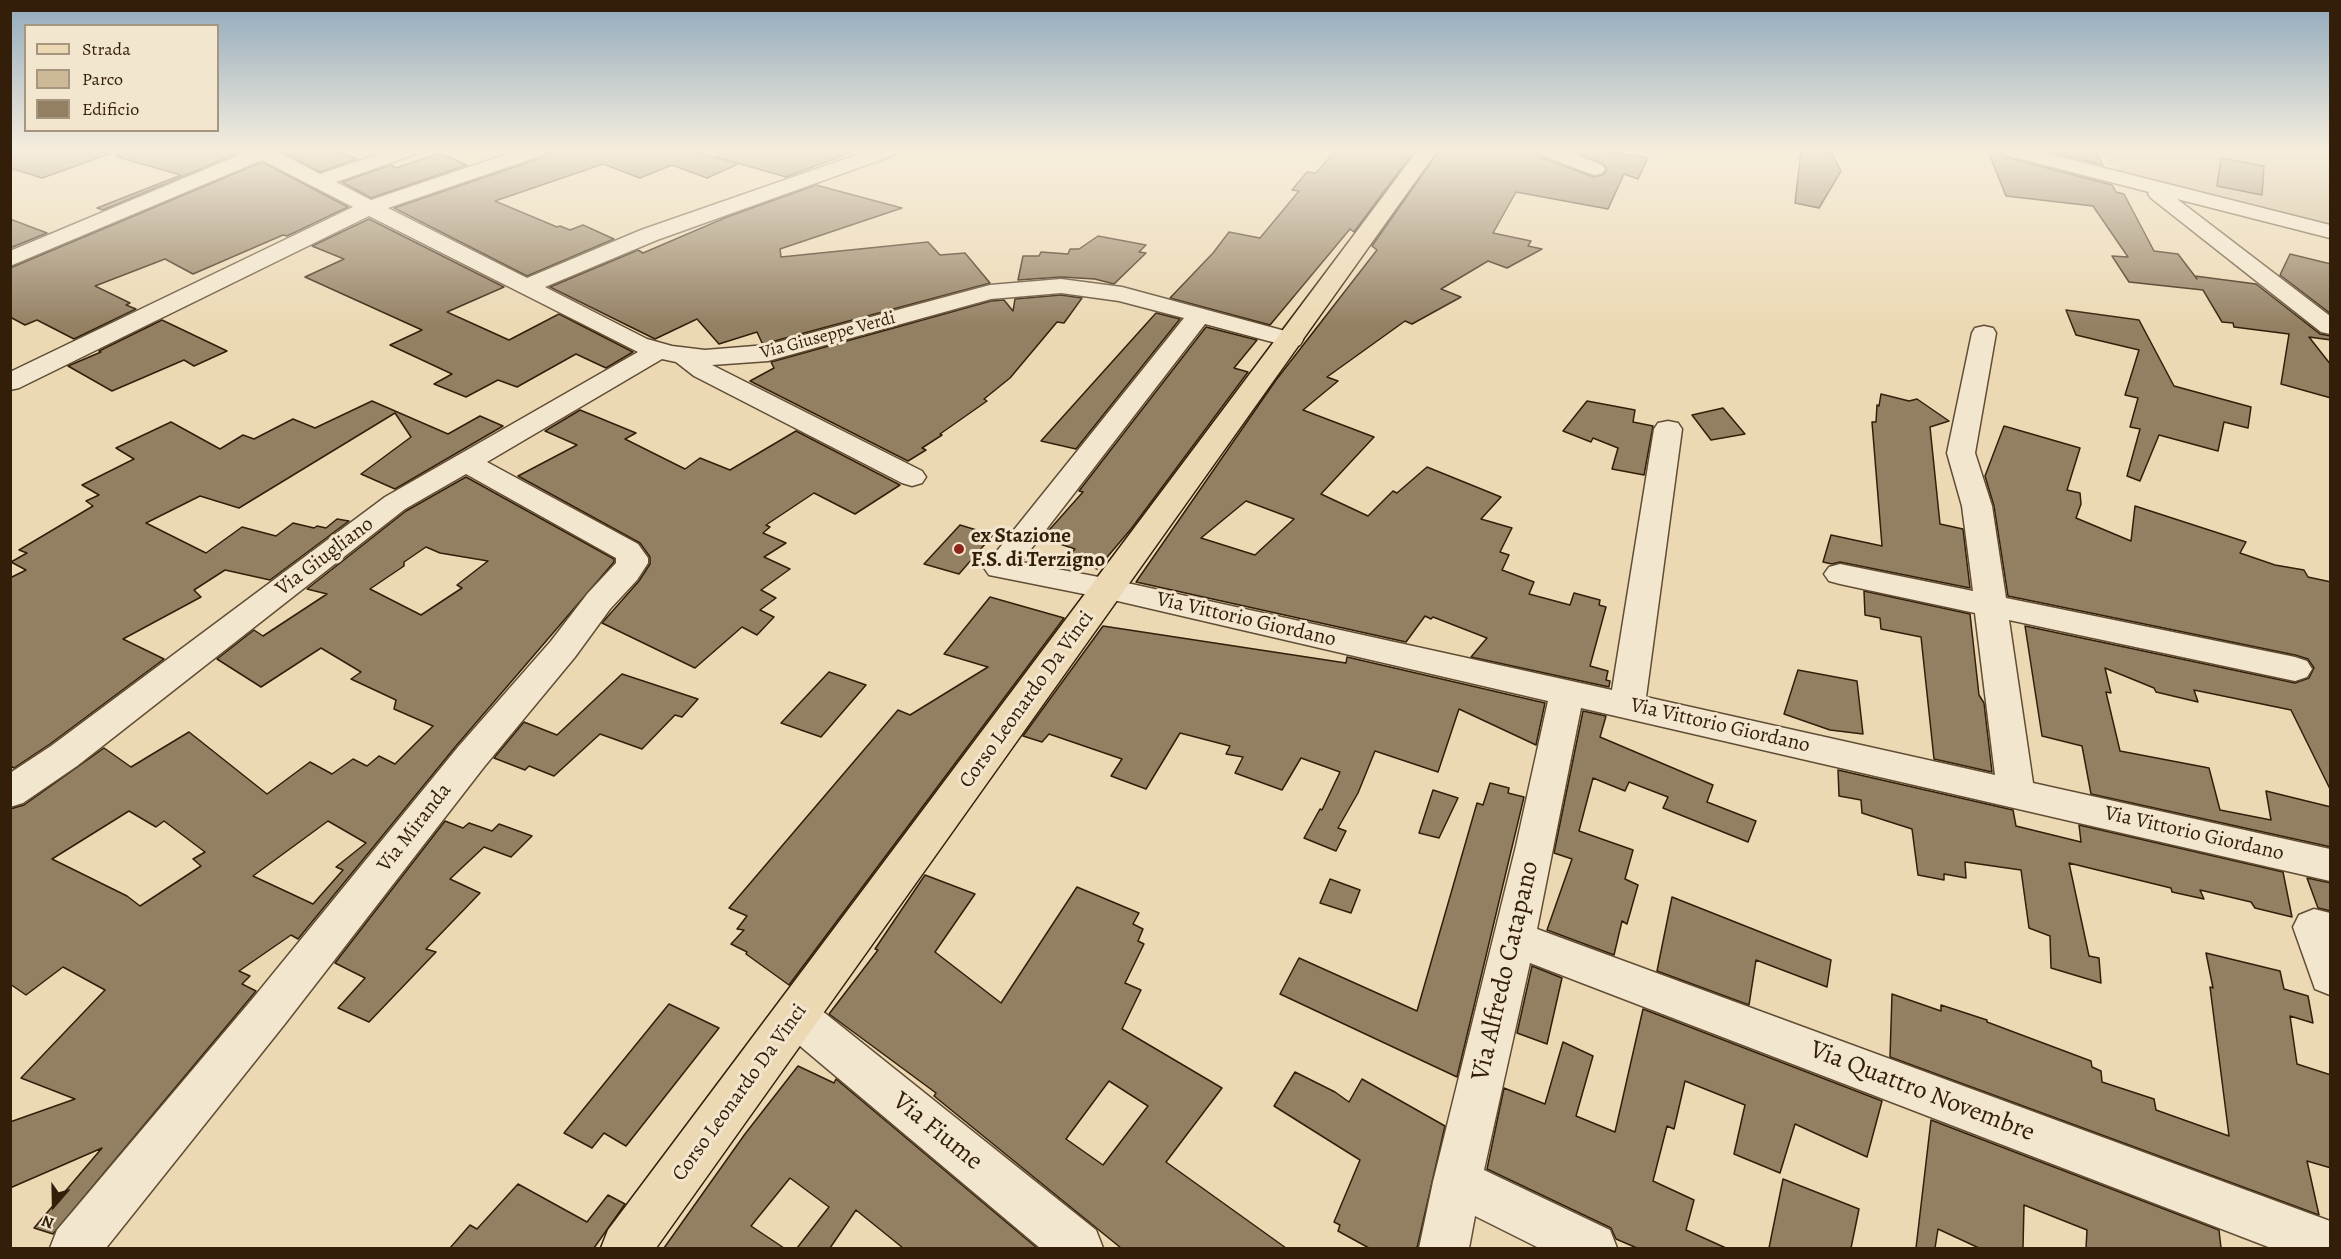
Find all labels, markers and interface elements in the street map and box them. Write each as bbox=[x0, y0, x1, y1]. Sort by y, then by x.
legend bbox=[24, 24, 219, 132]
text: Strada bbox=[82, 37, 131, 61]
text: Parco bbox=[82, 67, 123, 91]
text: Edificio bbox=[82, 97, 139, 121]
street label: Via Giuseppe Verdi bbox=[758, 308, 898, 364]
street label: Via Giugliano bbox=[271, 512, 379, 602]
place label: ex Stazione F.S. di Terzigno bbox=[971, 524, 1105, 574]
marker: ex Stazione F.S. di Terzigno bbox=[952, 542, 966, 556]
street label: Via Vittorio Giordano bbox=[1154, 587, 1338, 653]
street label: Corso Leonardo Da Vinci bbox=[954, 607, 1100, 793]
street label: Via Vittorio Giordano bbox=[1628, 693, 1812, 759]
street label: Via Miranda bbox=[373, 779, 457, 877]
street label: Via Vittorio Giordano bbox=[2102, 801, 2286, 867]
street label: Via Alfredo Catapano bbox=[1466, 858, 1546, 1084]
street label: Corso Leonardo Da Vinci bbox=[667, 1000, 813, 1186]
street label: Via Quattro Novembre bbox=[1805, 1035, 2039, 1149]
street label: Via Fiume bbox=[886, 1086, 988, 1178]
north arrow bbox=[24, 1175, 84, 1235]
text: N bbox=[39, 1210, 57, 1234]

